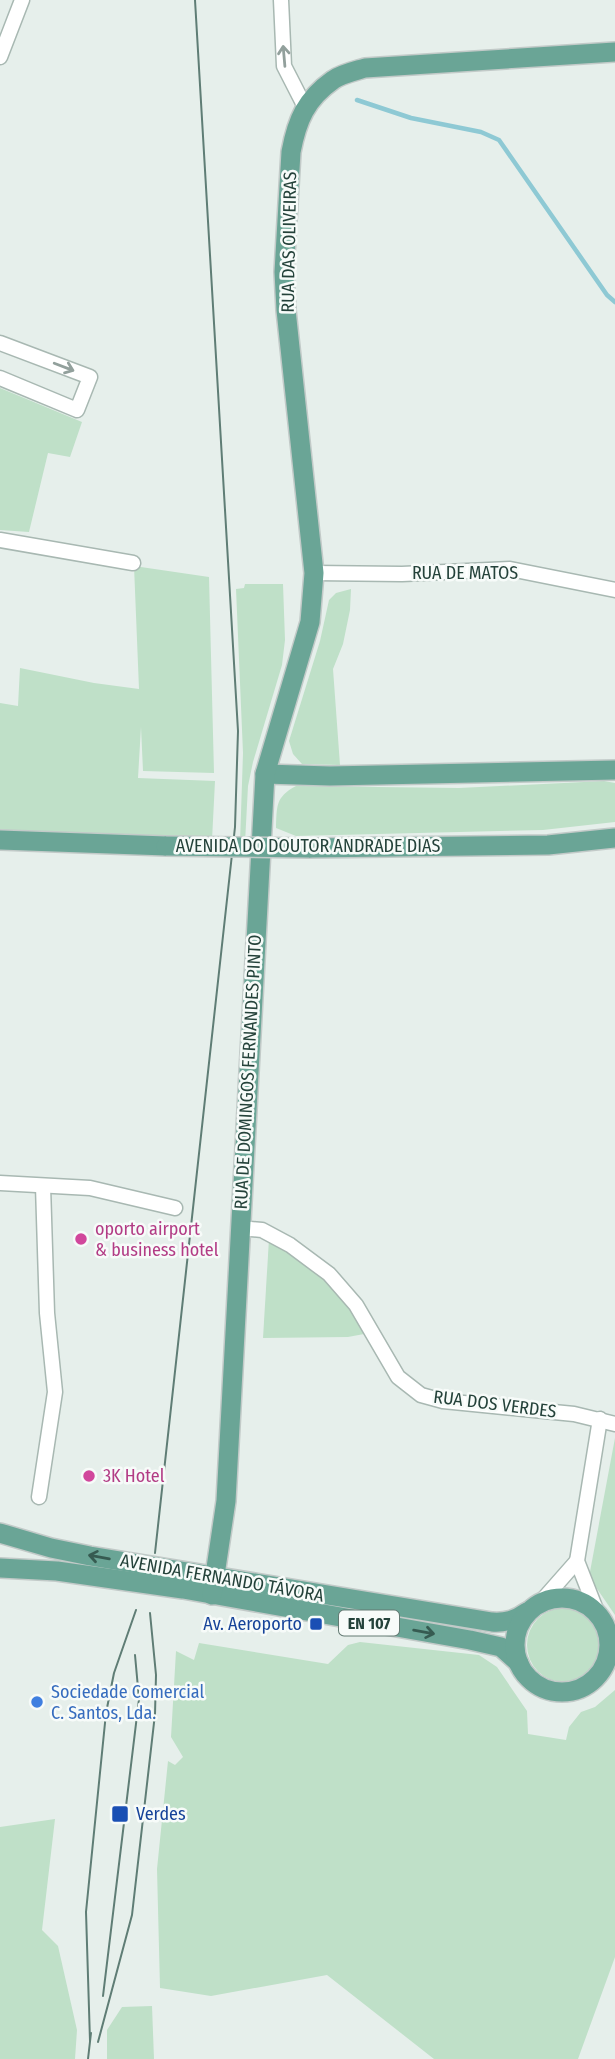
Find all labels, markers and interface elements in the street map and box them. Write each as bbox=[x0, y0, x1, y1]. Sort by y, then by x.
one-way arrow bbox=[277, 45, 290, 67]
street label: RUA DAS OLIVEIRAS bbox=[277, 171, 301, 313]
one-way arrow bbox=[52, 362, 74, 375]
street label: RUA DE MATOS bbox=[412, 562, 518, 584]
street label: AVENIDA DO DOUTOR ANDRADE DIAS bbox=[176, 835, 440, 857]
street label: RUA DE DOMINGOS FERNANDES PINTO bbox=[230, 934, 266, 1210]
place label: oporto airport & business hotel bbox=[95, 1218, 219, 1261]
marker: oporto airport & business hotel bbox=[73, 1231, 89, 1247]
street label: RUA DOS VERDES bbox=[432, 1386, 558, 1422]
place label: 3K Hotel bbox=[103, 1465, 165, 1487]
marker: 3K Hotel bbox=[81, 1468, 97, 1484]
street label: AVENIDA FERNANDO TÁVORA bbox=[119, 1548, 326, 1607]
one-way arrow bbox=[88, 1550, 111, 1563]
road number: EN 107 bbox=[339, 1610, 399, 1636]
place label: Av. Aeroporto bbox=[203, 1613, 302, 1635]
marker: Av. Aeroporto bbox=[308, 1616, 324, 1632]
one-way arrow bbox=[412, 1626, 435, 1639]
place label: Sociedade Comercial C. Santos, Lda. bbox=[51, 1681, 204, 1724]
marker: Sociedade Comercial C. Santos, Lda. bbox=[29, 1694, 45, 1710]
place label: Verdes bbox=[136, 1803, 186, 1825]
marker: Verdes bbox=[110, 1804, 130, 1824]

